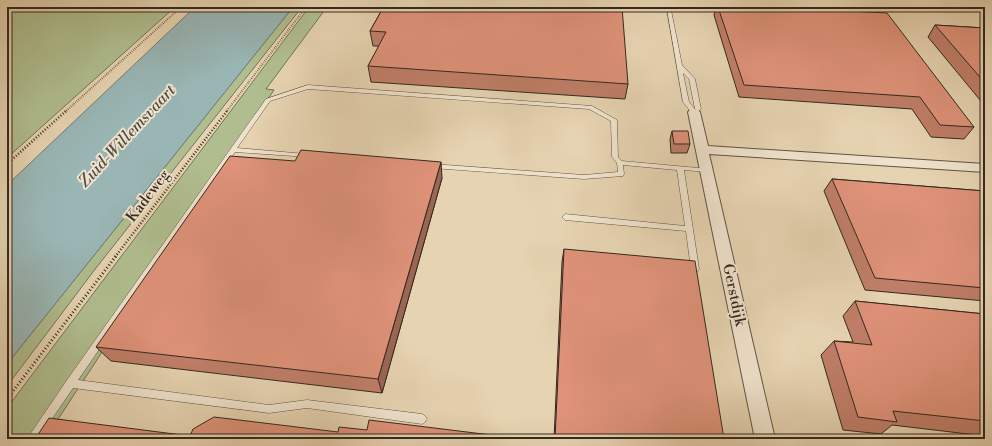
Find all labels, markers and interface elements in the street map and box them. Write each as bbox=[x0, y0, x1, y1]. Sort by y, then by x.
water label: Zuid-Willemsvaart bbox=[74, 80, 180, 191]
street label: Kadeweg bbox=[122, 166, 174, 226]
street label: Gerstdijk bbox=[718, 262, 750, 329]

